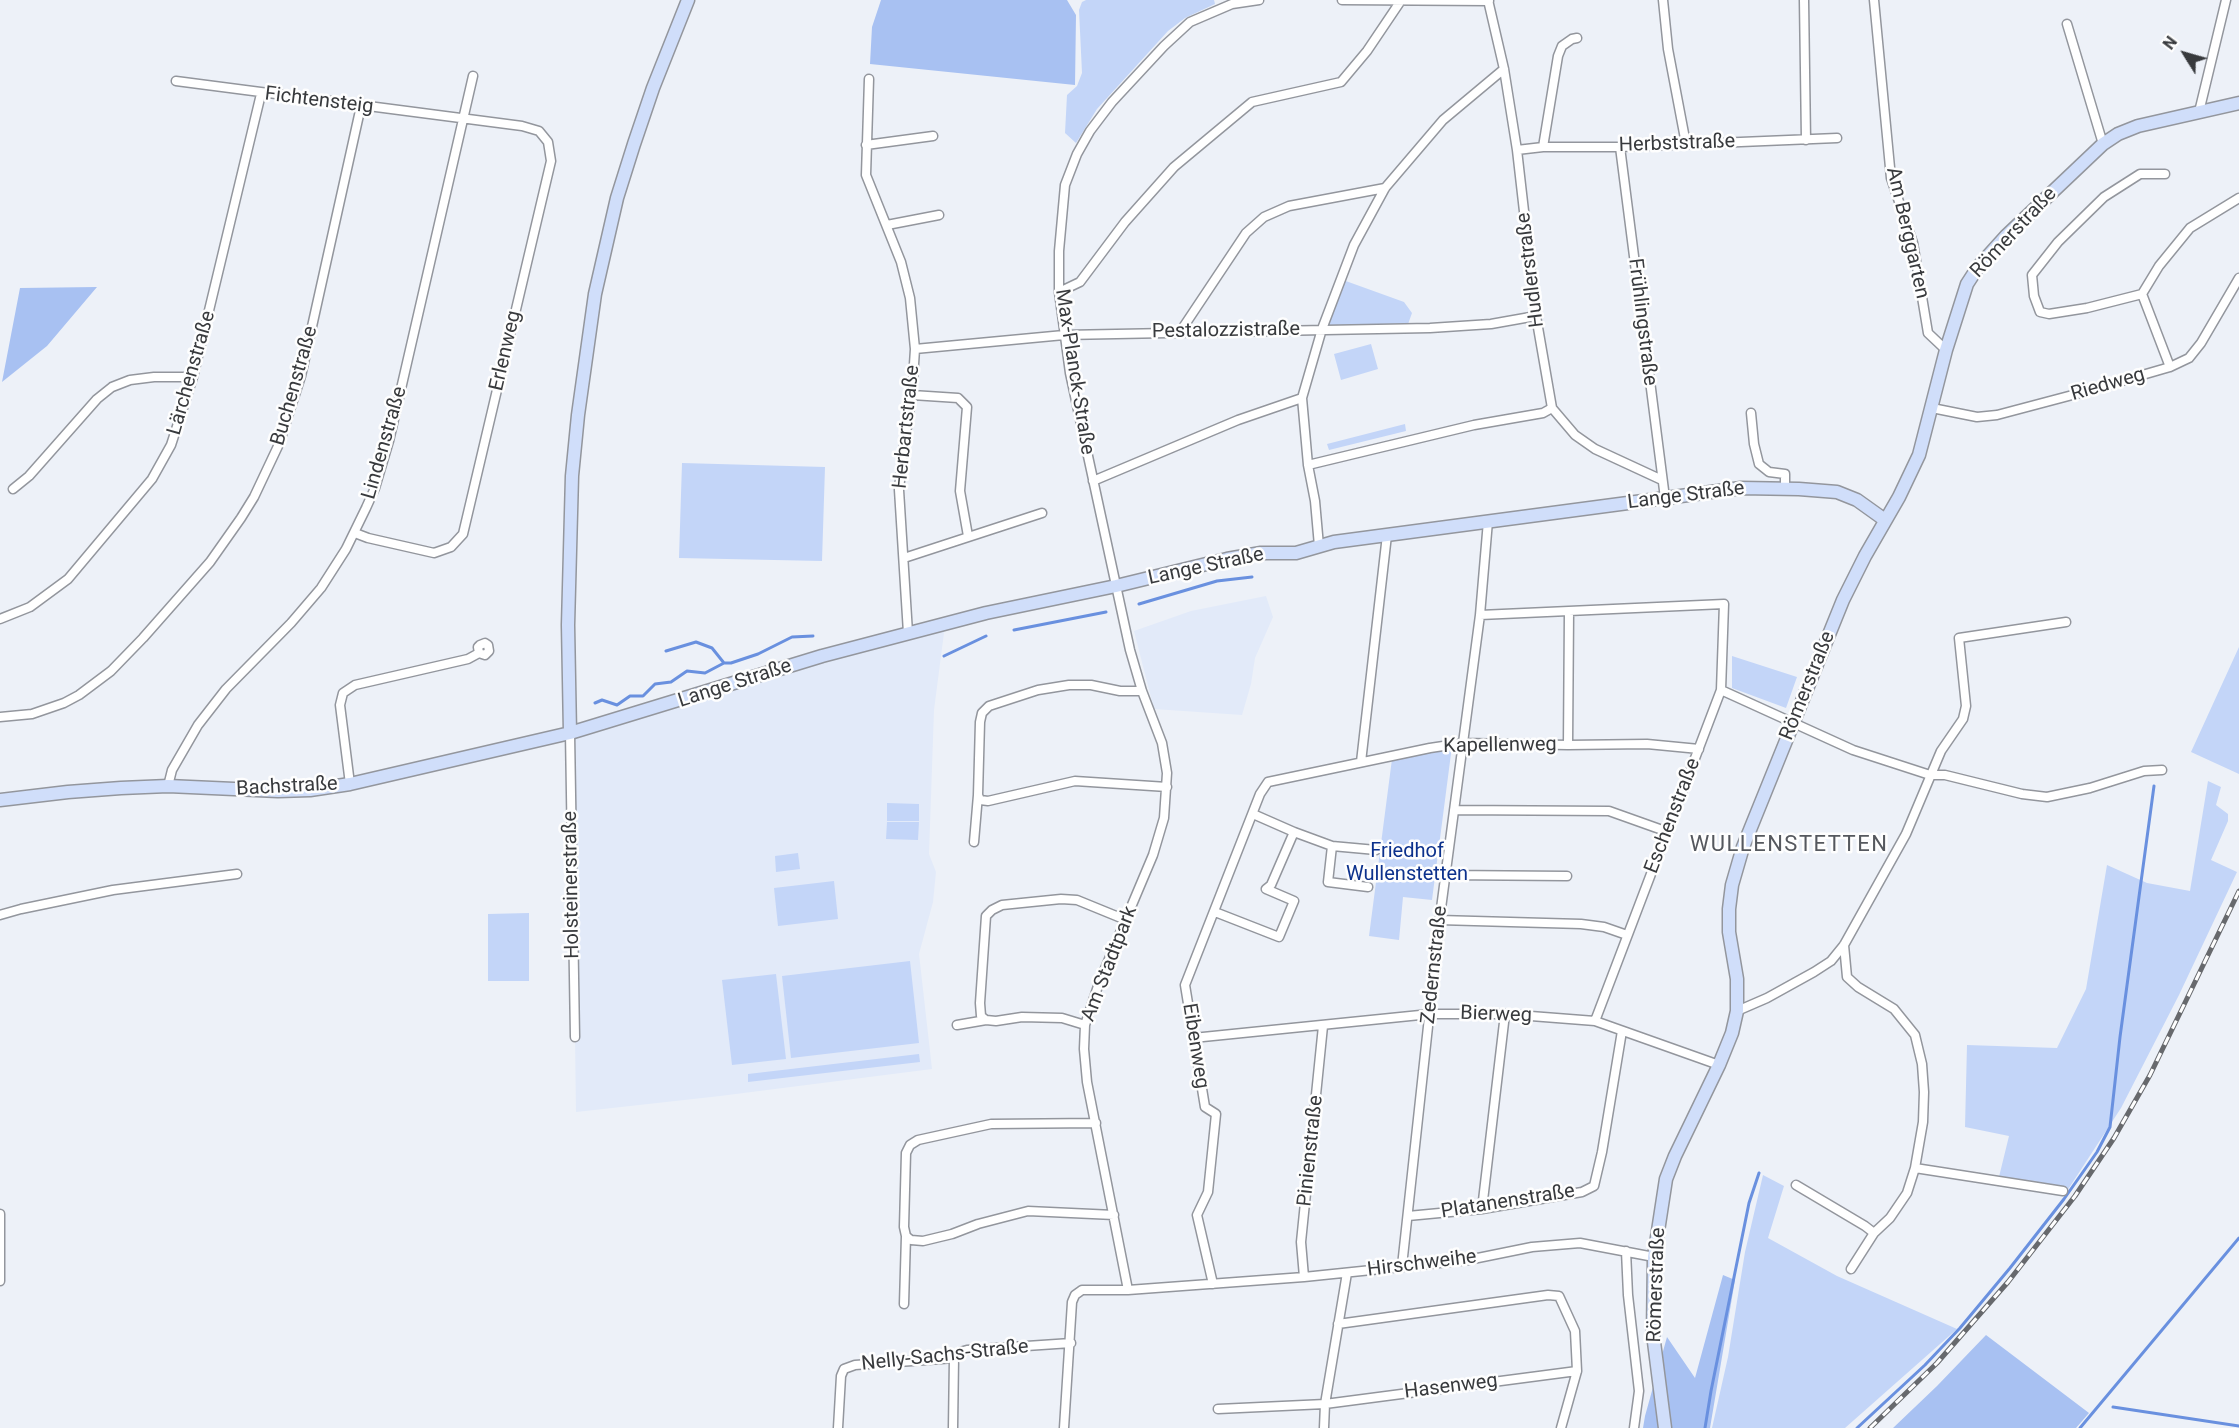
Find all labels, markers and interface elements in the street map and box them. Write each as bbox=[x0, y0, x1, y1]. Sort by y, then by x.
north arrow bbox=[2155, 24, 2215, 84]
text: N bbox=[2159, 33, 2181, 53]
street label: Fichtensteig bbox=[263, 82, 375, 120]
street label: Herbststraße bbox=[1618, 130, 1736, 158]
street label: Am Berggarten bbox=[1880, 165, 1934, 301]
street label: Römerstraße bbox=[1966, 183, 2062, 283]
street label: Hudlerstraße bbox=[1512, 211, 1550, 329]
street label: Frühlingstraße bbox=[1622, 257, 1662, 387]
street label: Max-Planck-Straße bbox=[1049, 287, 1099, 457]
street label: Lärchenstraße bbox=[163, 308, 221, 438]
street label: Erlenweg bbox=[485, 309, 527, 393]
street label: Pestalozzistraße bbox=[1152, 318, 1300, 344]
street label: Buchenstraße bbox=[266, 323, 324, 449]
street label: Riedweg bbox=[2068, 363, 2148, 407]
street label: Herbartstraße bbox=[889, 364, 925, 490]
street label: Lindenstraße bbox=[357, 384, 413, 502]
street label: Lange Straße bbox=[1626, 477, 1746, 515]
street label: Lange Straße bbox=[1146, 543, 1266, 591]
street label: Römerstraße bbox=[1775, 628, 1841, 744]
street label: Lange Straße bbox=[675, 654, 795, 714]
street label: Kapellenweg bbox=[1443, 733, 1557, 759]
street label: Eschenstraße bbox=[1640, 755, 1706, 877]
street label: Bachstraße bbox=[236, 772, 338, 802]
street label: Holsteinerstraße bbox=[559, 811, 585, 959]
district label: WULLENSTETTEN bbox=[1690, 832, 1888, 858]
park label: Friedhof Wullenstetten bbox=[1346, 840, 1468, 887]
street label: Am Stadtpark bbox=[1077, 903, 1143, 1025]
street label: Zedernstraße bbox=[1417, 905, 1453, 1025]
street label: Eibenweg bbox=[1176, 1002, 1214, 1090]
street label: Bierweg bbox=[1460, 1002, 1532, 1028]
street label: Pinienstraße bbox=[1293, 1094, 1329, 1208]
street label: Platanenstraße bbox=[1439, 1180, 1577, 1224]
street label: Römerstraße bbox=[1643, 1227, 1671, 1343]
street label: Hirschweihe bbox=[1366, 1245, 1478, 1283]
street label: Nelly-Sachs-Straße bbox=[860, 1335, 1030, 1377]
street label: Hasenweg bbox=[1403, 1369, 1499, 1405]

